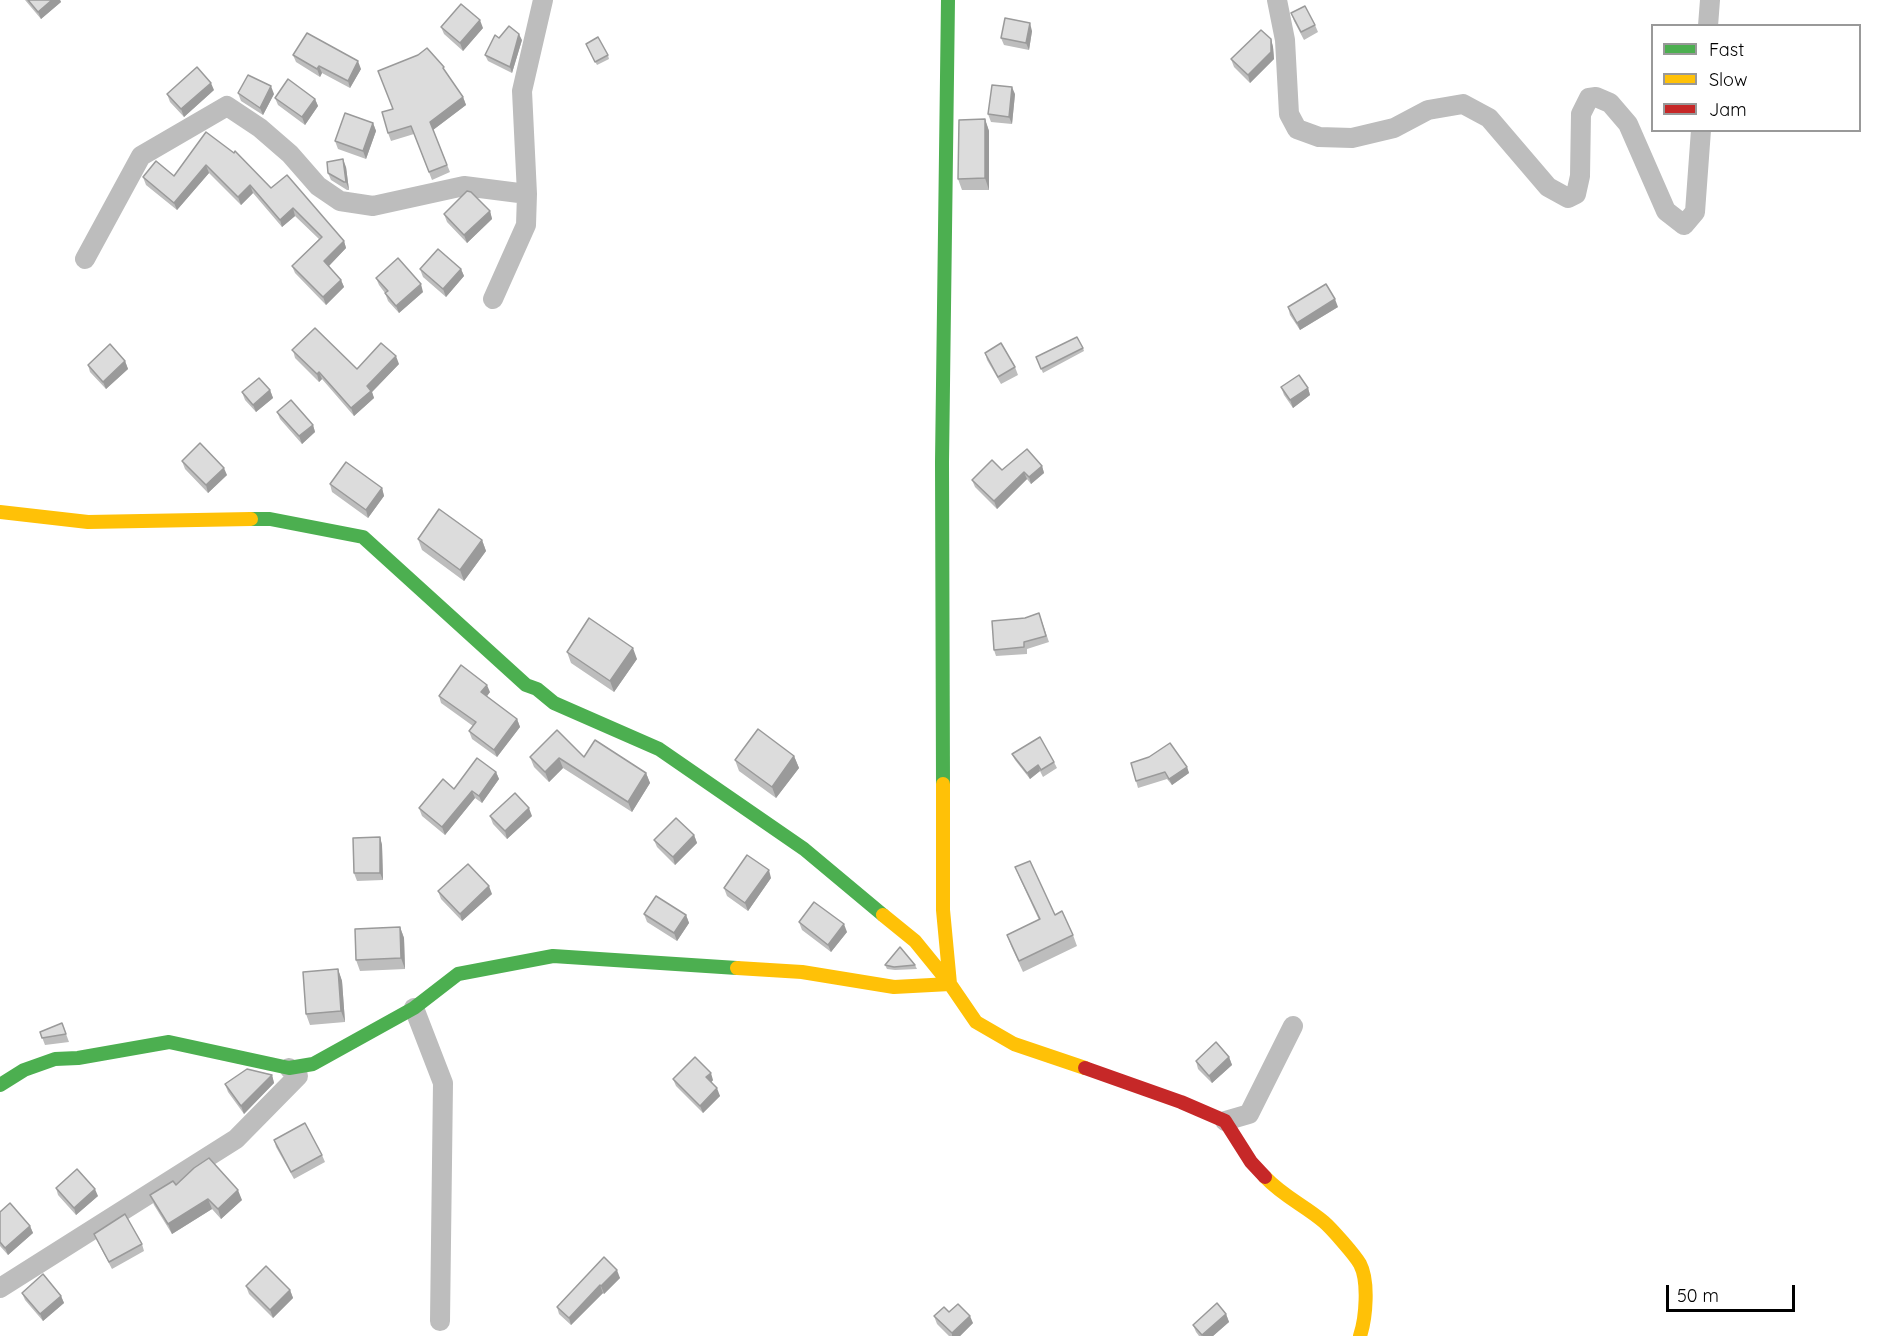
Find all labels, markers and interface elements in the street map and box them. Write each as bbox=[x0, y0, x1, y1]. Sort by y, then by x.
legend bbox=[1651, 24, 1861, 132]
text: Fast bbox=[1709, 38, 1744, 61]
text: Slow bbox=[1709, 68, 1747, 91]
text: Jam bbox=[1709, 98, 1747, 121]
scale bar bbox=[1669, 1273, 1798, 1311]
text: 50 m bbox=[1677, 1284, 1719, 1307]

